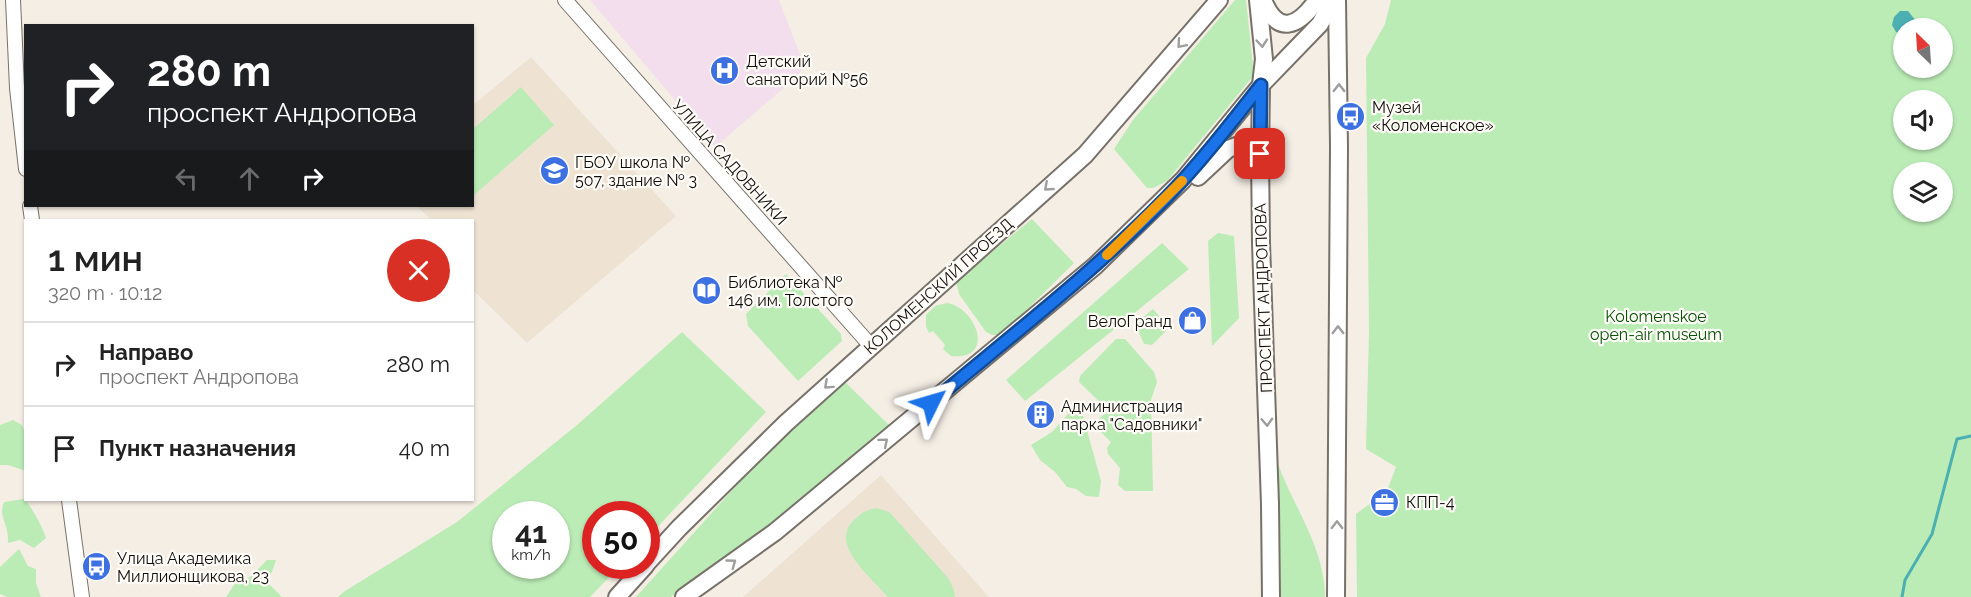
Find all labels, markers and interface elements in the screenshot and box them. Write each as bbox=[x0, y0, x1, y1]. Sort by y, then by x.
north arrow bbox=[1893, 18, 1953, 78]
map controls bbox=[1893, 18, 1953, 222]
one-way arrow bbox=[1177, 37, 1188, 48]
one-way arrow bbox=[1255, 38, 1268, 47]
text: 280 m bbox=[147, 47, 271, 96]
icon: right bbox=[48, 48, 126, 126]
place label: Детский санаторий №56 bbox=[746, 52, 868, 89]
hospital icon: Детский санаторий №56 bbox=[709, 54, 741, 86]
one-way arrow bbox=[1333, 84, 1345, 93]
button: sound bbox=[1893, 90, 1953, 150]
street label: УЛИЦА САДОВНИКИ bbox=[668, 96, 791, 229]
text: проспект Андропова bbox=[147, 97, 417, 128]
place label: Музей «Коломенское» bbox=[1372, 98, 1494, 135]
bus stop icon: Музей «Коломенское» bbox=[1335, 100, 1367, 132]
pin bbox=[1234, 128, 1285, 179]
icon: arrive bbox=[1243, 137, 1276, 170]
place label: ГБОУ школа № 507, здание № 3 bbox=[575, 153, 697, 190]
school or university icon: ГБОУ школа № 507, здание № 3 bbox=[538, 155, 570, 187]
icon: left bbox=[170, 162, 203, 195]
icon: ahead bbox=[233, 162, 266, 195]
icon: right bbox=[296, 162, 329, 195]
button: layers bbox=[1893, 162, 1953, 222]
one-way arrow bbox=[1044, 180, 1055, 191]
street label: ПРОСПЕКТ АНДРОПОВА bbox=[1251, 203, 1276, 393]
street label: КОЛОМЕНСКИЙ ПРОЕЗД bbox=[860, 214, 1017, 358]
text: 1 мин bbox=[48, 237, 143, 279]
button: close bbox=[387, 239, 450, 302]
place label: Библиотека № 146 им. Толстого bbox=[728, 273, 853, 310]
library icon: Библиотека № 146 им. Толстого bbox=[691, 275, 723, 307]
text: 320 m · 10:12 bbox=[48, 281, 162, 305]
shop icon: ВелоГранд bbox=[1177, 305, 1209, 337]
park label: Kolomenskoe open-air museum bbox=[1590, 307, 1722, 344]
place label: ВелоГранд bbox=[1088, 312, 1172, 331]
one-way arrow bbox=[1332, 325, 1344, 334]
text: Направо bbox=[99, 339, 193, 365]
icon: right bbox=[48, 348, 81, 381]
text: 280 m bbox=[386, 351, 450, 377]
text: проспект Андропова bbox=[99, 365, 299, 389]
position arrow bbox=[899, 371, 963, 435]
one-way arrow bbox=[824, 378, 835, 389]
place label: Администрация парка "Садовники" bbox=[1061, 397, 1203, 434]
building icon: Администрация парка "Садовники" bbox=[1024, 399, 1056, 431]
one-way arrow bbox=[1261, 418, 1273, 427]
icon: arrive bbox=[48, 432, 81, 465]
text: Пункт назначения bbox=[99, 435, 296, 461]
text: 40 m bbox=[399, 435, 450, 461]
one-way arrow bbox=[877, 438, 888, 449]
office icon: КПП-4 bbox=[1369, 486, 1401, 518]
place label: КПП-4 bbox=[1406, 493, 1455, 512]
speed limit sign: 50 bbox=[582, 501, 660, 579]
text: 41 bbox=[515, 515, 547, 550]
one-way arrow bbox=[1330, 520, 1343, 529]
text: km/h bbox=[511, 546, 551, 564]
place label: Улица Академика Миллионщикова, 23 bbox=[117, 549, 269, 586]
bus stop icon: Улица Академика Миллионщикова, 23 bbox=[80, 551, 112, 583]
one-way arrow bbox=[725, 559, 736, 570]

